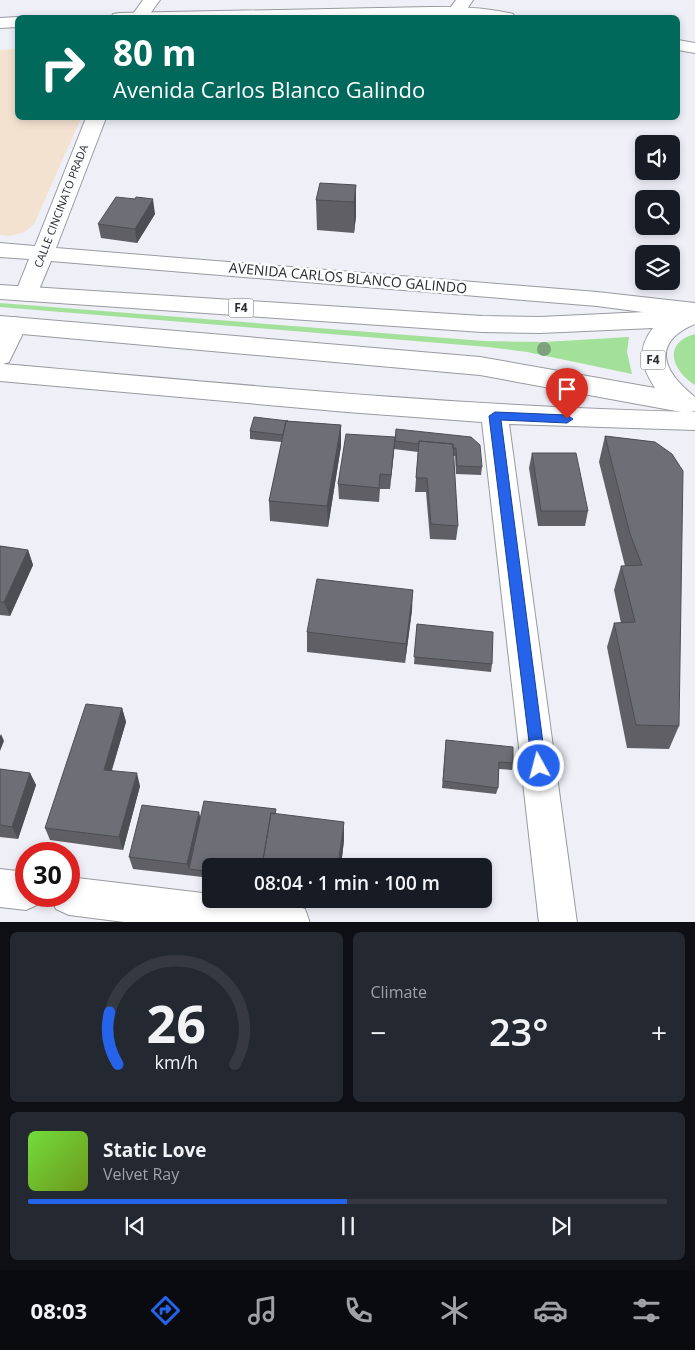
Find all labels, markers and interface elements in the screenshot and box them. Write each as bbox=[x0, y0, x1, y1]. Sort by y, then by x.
text: 80 m bbox=[113, 29, 196, 76]
icon: right bbox=[30, 35, 95, 100]
text: Avenida Carlos Blanco Galindo bbox=[113, 74, 425, 104]
map controls bbox=[635, 135, 680, 290]
button: sound bbox=[635, 135, 680, 180]
street label: CALLE CINCINATO PRADA bbox=[30, 142, 91, 269]
button: search bbox=[635, 190, 680, 235]
button: layers bbox=[635, 245, 680, 290]
street label: AVENIDA CARLOS BLANCO GALINDO bbox=[228, 258, 468, 297]
road number: F4 bbox=[228, 298, 254, 318]
road number: F4 bbox=[640, 350, 666, 370]
pin bbox=[546, 368, 588, 419]
icon: arrive bbox=[553, 375, 581, 403]
position arrow bbox=[512, 739, 564, 791]
speed limit sign: 30 bbox=[15, 842, 80, 907]
text: 08:04 · 1 min · 100 m bbox=[254, 870, 440, 896]
text: Climate bbox=[371, 981, 427, 1003]
text: 26 bbox=[147, 987, 206, 1058]
text: 23° bbox=[489, 1005, 549, 1057]
text: − bbox=[371, 1013, 387, 1051]
text: + bbox=[651, 1013, 667, 1051]
text: km/h bbox=[155, 1050, 198, 1074]
text: Static Love bbox=[103, 1137, 206, 1163]
text: Velvet Ray bbox=[103, 1163, 179, 1185]
icon: previous bbox=[121, 1212, 149, 1240]
icon: pause bbox=[334, 1212, 362, 1240]
icon: next bbox=[547, 1212, 575, 1240]
icon: directions bbox=[148, 1293, 183, 1328]
icon: music bbox=[245, 1293, 280, 1328]
icon: phone bbox=[341, 1293, 376, 1328]
icon: climate bbox=[437, 1293, 472, 1328]
icon: car bbox=[533, 1293, 568, 1328]
icon: filters bbox=[629, 1293, 664, 1328]
text: 08:03 bbox=[31, 1295, 87, 1325]

